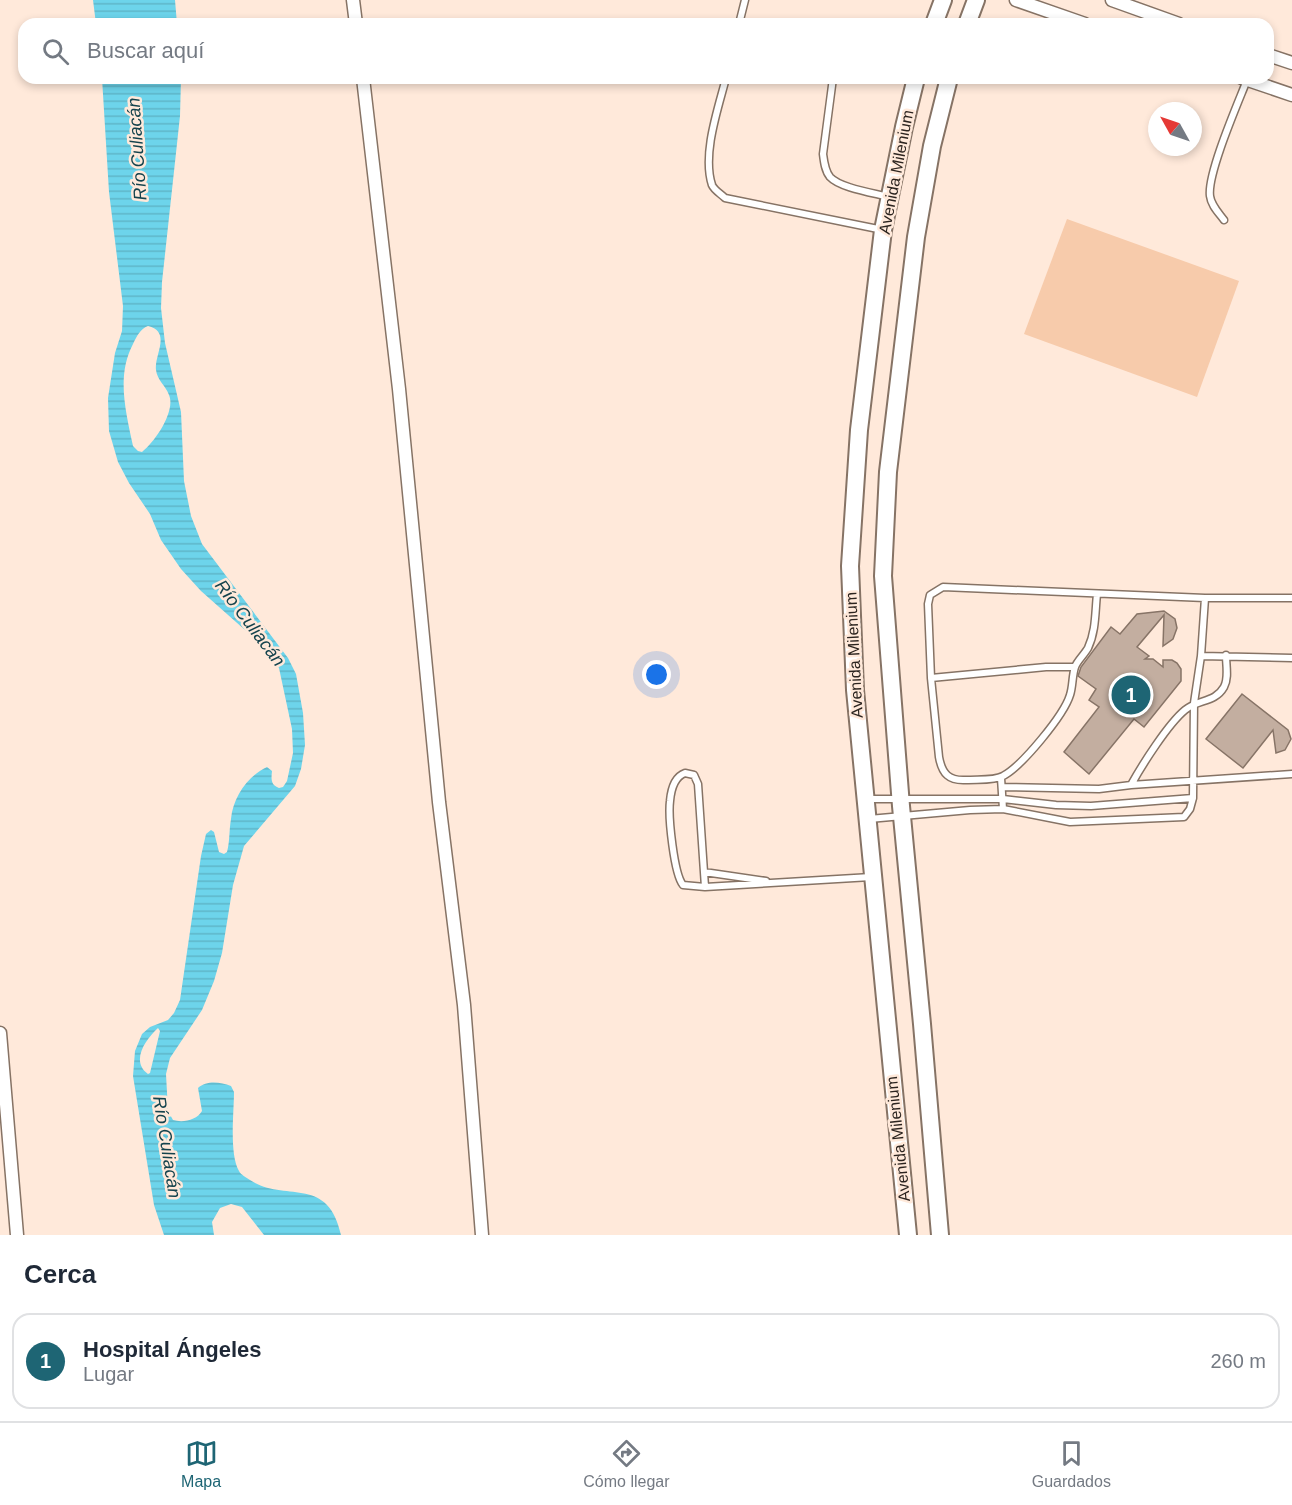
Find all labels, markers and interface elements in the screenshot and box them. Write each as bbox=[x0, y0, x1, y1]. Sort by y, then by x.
search box bbox=[18, 18, 1274, 84]
icon: search bbox=[39, 35, 72, 68]
text: Buscar aquí bbox=[87, 38, 204, 63]
water label: Río Culiacán bbox=[123, 97, 151, 201]
north arrow bbox=[1148, 102, 1202, 156]
street label: Avenida Milenium bbox=[876, 109, 916, 235]
water label: Río Culiacán bbox=[211, 576, 289, 670]
street label: Avenida Milenium bbox=[842, 592, 866, 718]
your location bbox=[642, 660, 671, 689]
pin: 1 bbox=[1112, 672, 1150, 718]
street label: Avenida Milenium bbox=[883, 1075, 913, 1203]
water label: Río Culiacán bbox=[149, 1095, 185, 1199]
text: Cerca bbox=[24, 1259, 96, 1289]
text: Hospital Ángeles bbox=[83, 1337, 261, 1362]
text: 1 bbox=[40, 1350, 51, 1372]
text: 260 m bbox=[1210, 1350, 1266, 1372]
text: Lugar bbox=[83, 1363, 134, 1385]
tab: Mapa bbox=[181, 1437, 221, 1491]
tab: Cómo llegar bbox=[583, 1437, 670, 1491]
tab: Guardados bbox=[1032, 1437, 1111, 1491]

